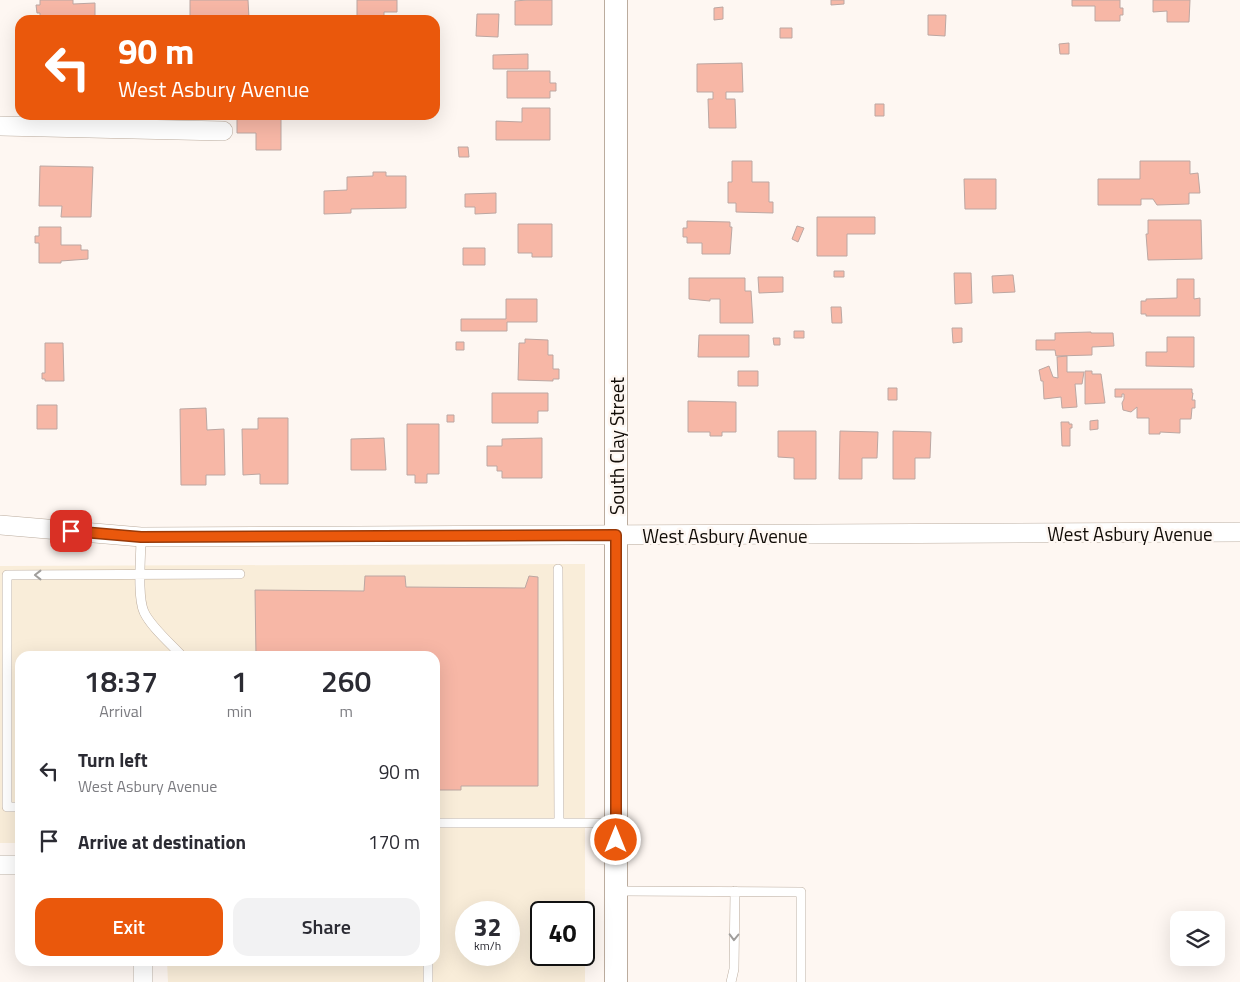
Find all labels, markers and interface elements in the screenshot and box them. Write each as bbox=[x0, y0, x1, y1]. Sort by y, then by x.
text: 90 m bbox=[118, 24, 194, 78]
icon: left bbox=[35, 35, 100, 100]
text: West Asbury Avenue bbox=[118, 72, 309, 106]
street label: South Clay Street bbox=[602, 377, 631, 515]
pin bbox=[50, 510, 92, 552]
icon: arrive bbox=[57, 517, 85, 545]
street label: West Asbury Avenue bbox=[1047, 519, 1213, 548]
street label: West Asbury Avenue bbox=[642, 521, 808, 550]
one-way arrow bbox=[34, 570, 42, 580]
text: 18:37 bbox=[84, 658, 158, 704]
text: 1 bbox=[231, 658, 248, 704]
text: 260 bbox=[321, 658, 371, 704]
text: Arrival bbox=[99, 699, 143, 723]
text: min bbox=[227, 699, 252, 723]
text: m bbox=[339, 699, 353, 723]
text: Turn left bbox=[78, 745, 148, 774]
icon: left bbox=[35, 757, 63, 785]
text: 90 m bbox=[379, 757, 420, 786]
text: West Asbury Avenue bbox=[78, 774, 217, 798]
position arrow bbox=[589, 813, 641, 865]
icon: arrive bbox=[35, 827, 63, 855]
text: Arrive at destination bbox=[78, 827, 246, 856]
text: 170 m bbox=[368, 827, 420, 856]
button: Exit bbox=[35, 898, 223, 956]
button: Share bbox=[233, 898, 420, 956]
speed limit sign: 40 bbox=[530, 901, 595, 966]
text: 32 bbox=[473, 908, 502, 946]
map controls bbox=[1170, 911, 1225, 966]
button: layers bbox=[1170, 911, 1225, 966]
one-way arrow bbox=[729, 934, 739, 941]
text: km/h bbox=[474, 936, 501, 955]

